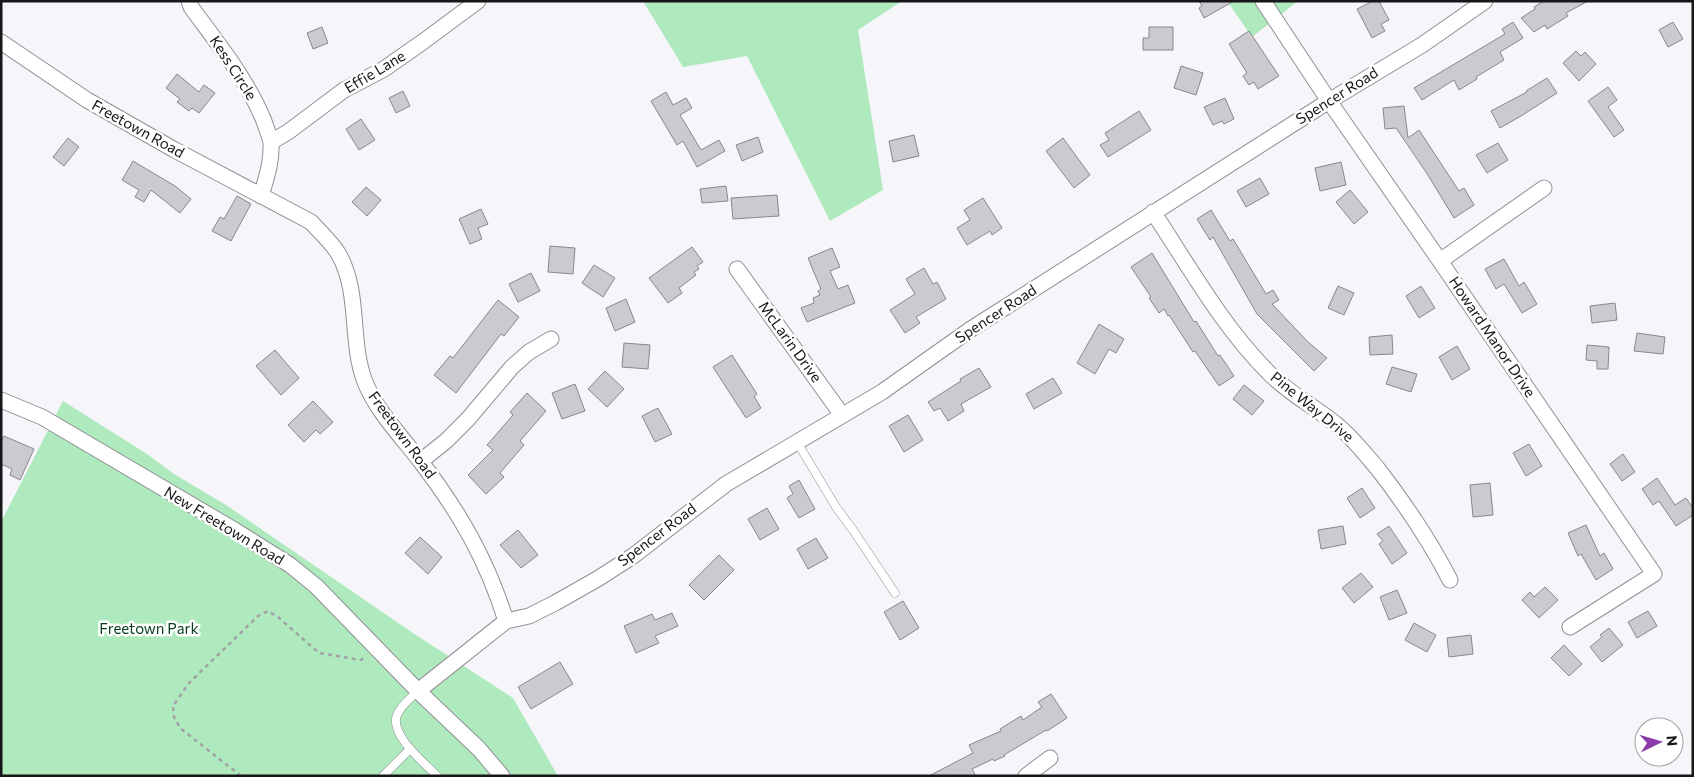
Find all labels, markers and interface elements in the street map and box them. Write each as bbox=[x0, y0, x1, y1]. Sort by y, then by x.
street label: Kess Circle bbox=[206, 32, 261, 103]
street label: Effie Lane bbox=[341, 46, 408, 96]
street label: Spencer Road bbox=[1292, 63, 1381, 128]
street label: Freetown Road bbox=[89, 95, 188, 161]
street label: Howard Manor Drive bbox=[1446, 273, 1540, 400]
street label: Spencer Road bbox=[951, 280, 1040, 346]
street label: McLarin Drive bbox=[755, 297, 826, 385]
street label: Pine Way Drive bbox=[1267, 367, 1358, 445]
street label: Freetown Road bbox=[365, 387, 440, 481]
street label: New Freetown Road bbox=[161, 482, 288, 568]
street label: Spencer Road bbox=[614, 499, 699, 569]
park label: Freetown Park bbox=[99, 619, 199, 637]
north arrow bbox=[1634, 717, 1684, 767]
text: N bbox=[1664, 735, 1681, 747]

